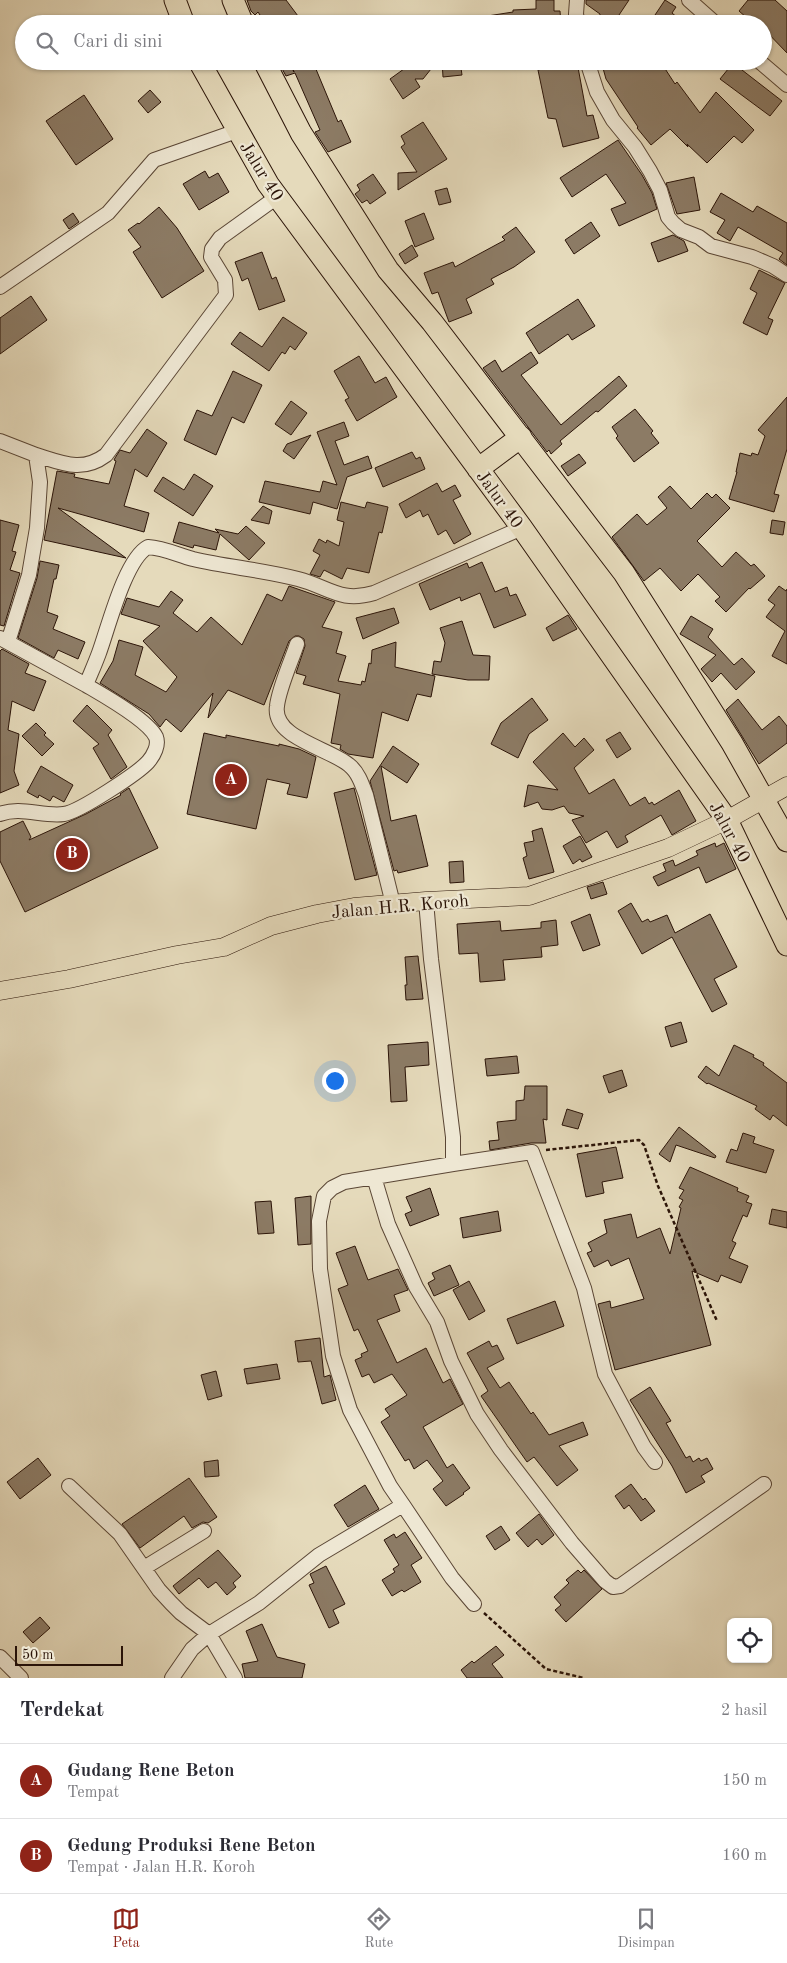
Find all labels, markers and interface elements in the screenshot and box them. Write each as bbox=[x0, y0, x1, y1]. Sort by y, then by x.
search box bbox=[15, 15, 772, 70]
icon: search bbox=[33, 29, 61, 57]
text: Cari di sini bbox=[73, 33, 163, 52]
street label: Jalur 40 bbox=[236, 139, 286, 204]
street label: Jalur 40 bbox=[472, 467, 526, 532]
pin: A bbox=[215, 761, 247, 799]
street label: Jalur 40 bbox=[705, 799, 753, 866]
pin: B bbox=[56, 835, 88, 873]
street label: Jalan H.R. Koroh bbox=[331, 892, 470, 922]
your location bbox=[322, 1068, 348, 1094]
map controls bbox=[727, 1618, 772, 1663]
button: locate bbox=[727, 1618, 772, 1663]
scale bar bbox=[15, 1643, 122, 1666]
text: 50 m bbox=[22, 1648, 53, 1662]
text: Terdekat bbox=[20, 1700, 104, 1721]
text: 2 hasil bbox=[721, 1703, 767, 1719]
text: Gudang Rene Beton bbox=[67, 1762, 235, 1781]
text: A bbox=[30, 1773, 42, 1789]
text: 150 m bbox=[722, 1773, 767, 1789]
text: Tempat bbox=[67, 1785, 119, 1801]
text: Gedung Produksi Rene Beton bbox=[67, 1837, 316, 1856]
text: B bbox=[30, 1848, 42, 1864]
text: 160 m bbox=[722, 1848, 767, 1864]
text: Tempat · Jalan H.R. Koroh bbox=[67, 1860, 255, 1876]
tab: Peta bbox=[112, 1905, 140, 1952]
tab: Rute bbox=[364, 1905, 393, 1952]
tab: Disimpan bbox=[617, 1905, 675, 1952]

